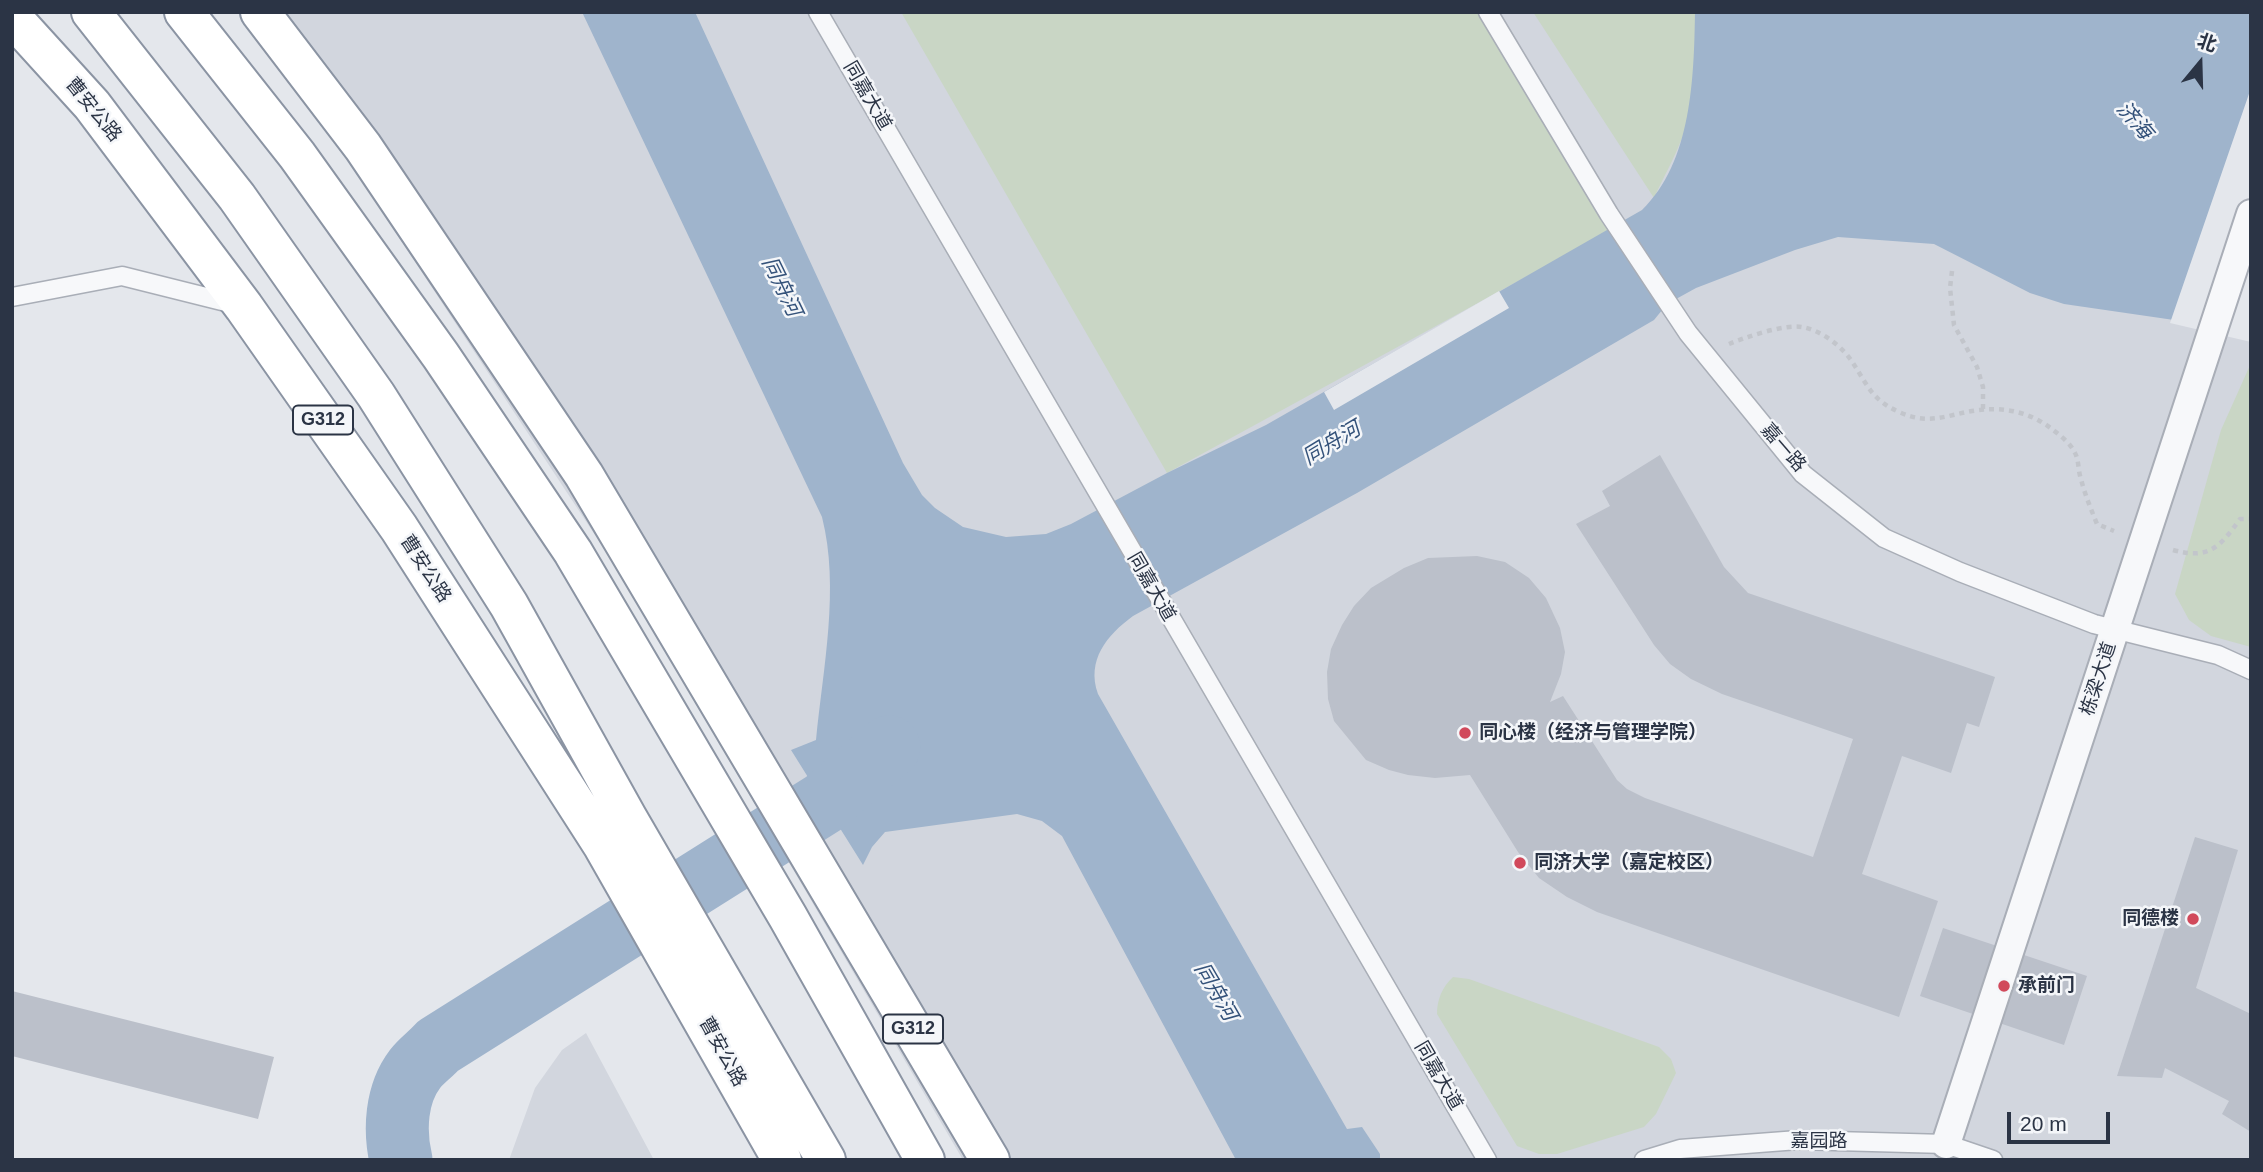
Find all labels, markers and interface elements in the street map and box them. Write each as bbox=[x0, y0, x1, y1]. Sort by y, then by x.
north arrow bbox=[2165, 28, 2235, 98]
text: 北 bbox=[2195, 30, 2219, 56]
street label: 同嘉大道 bbox=[838, 57, 896, 135]
street label: 曹安公路 bbox=[60, 73, 126, 147]
water label: 济海 bbox=[2111, 97, 2157, 145]
water label: 同舟河 bbox=[756, 253, 806, 321]
road number: G312 bbox=[293, 406, 353, 434]
water label: 同舟河 bbox=[1299, 417, 1365, 471]
street label: 嘉一路 bbox=[1756, 419, 1810, 477]
street label: 曹安公路 bbox=[395, 531, 455, 607]
street label: 同嘉大道 bbox=[1122, 548, 1180, 626]
street label: 栋梁大道 bbox=[2076, 639, 2122, 719]
place label: 同心楼（经济与管理学院） bbox=[1479, 722, 1707, 744]
marker: 同心楼（经济与管理学院） bbox=[1457, 725, 1473, 741]
place label: 同济大学（嘉定校区） bbox=[1534, 852, 1724, 874]
marker: 同济大学（嘉定校区） bbox=[1512, 855, 1528, 871]
place label: 同德楼 bbox=[2122, 908, 2179, 930]
marker: 同德楼 bbox=[2185, 911, 2201, 927]
water label: 同舟河 bbox=[1188, 958, 1242, 1026]
place label: 承前门 bbox=[2018, 975, 2075, 997]
marker: 承前门 bbox=[1996, 978, 2012, 994]
street label: 曹安公路 bbox=[694, 1013, 750, 1091]
road number: G312 bbox=[883, 1014, 943, 1044]
street label: 同嘉大道 bbox=[1409, 1037, 1467, 1115]
scale bar bbox=[2011, 1098, 2114, 1142]
text: 20 m bbox=[2020, 1112, 2067, 1135]
street label: 嘉园路 bbox=[1791, 1131, 1847, 1153]

